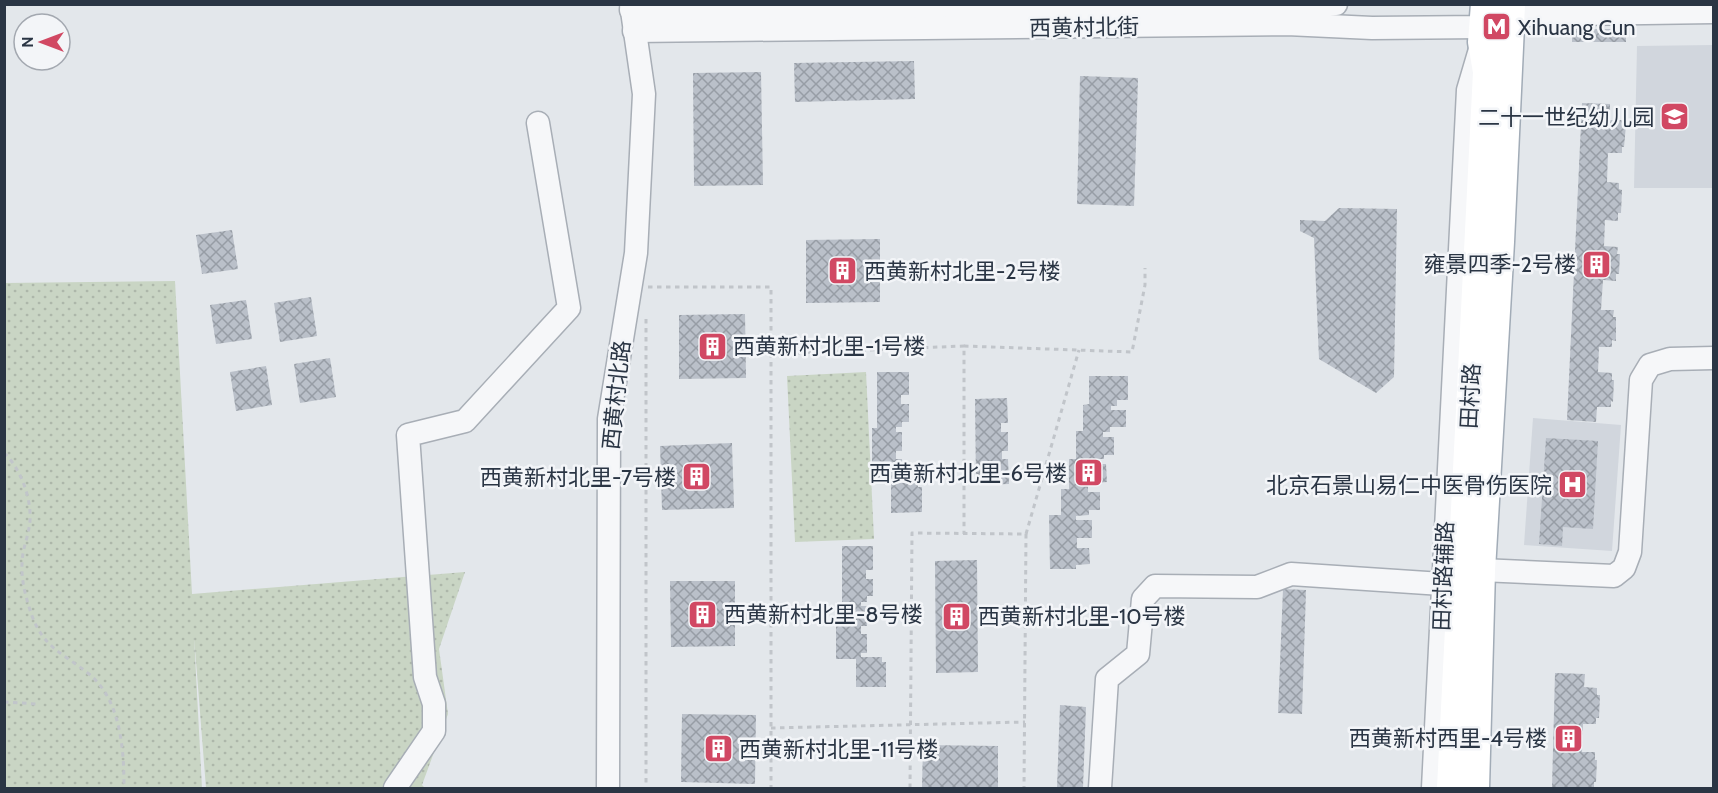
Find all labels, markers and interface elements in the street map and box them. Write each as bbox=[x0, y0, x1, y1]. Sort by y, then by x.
metro station icon: Xihuang Cun bbox=[1481, 11, 1513, 43]
north arrow bbox=[12, 12, 72, 72]
street label: 西黄村北街 bbox=[1029, 13, 1139, 42]
place label: Xihuang Cun bbox=[1518, 14, 1635, 41]
text: N bbox=[18, 36, 37, 48]
school or university icon: 二十一世纪幼儿园 bbox=[1659, 101, 1691, 133]
place label: 二十一世纪幼儿园 bbox=[1478, 104, 1654, 131]
building icon: 雍景四季-2号楼 bbox=[1581, 248, 1613, 280]
place label: 雍景四季-2号楼 bbox=[1424, 251, 1576, 278]
building icon: 西黄新村北里-2号楼 bbox=[827, 255, 859, 287]
place label: 西黄新村北里-2号楼 bbox=[864, 258, 1060, 285]
building icon: 西黄新村北里-1号楼 bbox=[696, 330, 728, 362]
place label: 西黄新村北里-1号楼 bbox=[733, 333, 925, 360]
street label: 西黄村北路 bbox=[597, 339, 636, 451]
street label: 田村路 bbox=[1455, 362, 1486, 430]
building icon: 西黄新村北里-6号楼 bbox=[1072, 457, 1104, 489]
place label: 西黄新村北里-6号楼 bbox=[869, 460, 1067, 487]
building icon: 西黄新村北里-7号楼 bbox=[681, 461, 713, 493]
place label: 西黄新村北里-7号楼 bbox=[480, 464, 676, 491]
hospital icon: 北京石景山易仁中医骨伤医院 bbox=[1557, 469, 1589, 501]
place label: 北京石景山易仁中医骨伤医院 bbox=[1266, 472, 1552, 499]
street label: 田村路辅路 bbox=[1428, 521, 1459, 631]
building icon: 西黄新村北里-8号楼 bbox=[687, 598, 719, 630]
building icon: 西黄新村北里-10号楼 bbox=[941, 600, 973, 632]
place label: 西黄新村北里-8号楼 bbox=[724, 601, 923, 628]
place label: 西黄新村北里-10号楼 bbox=[978, 603, 1186, 630]
building icon: 西黄新村西里-4号楼 bbox=[1552, 722, 1584, 754]
place label: 西黄新村西里-4号楼 bbox=[1349, 725, 1547, 752]
building icon: 西黄新村北里-11号楼 bbox=[702, 733, 734, 765]
place label: 西黄新村北里-11号楼 bbox=[739, 736, 938, 763]

